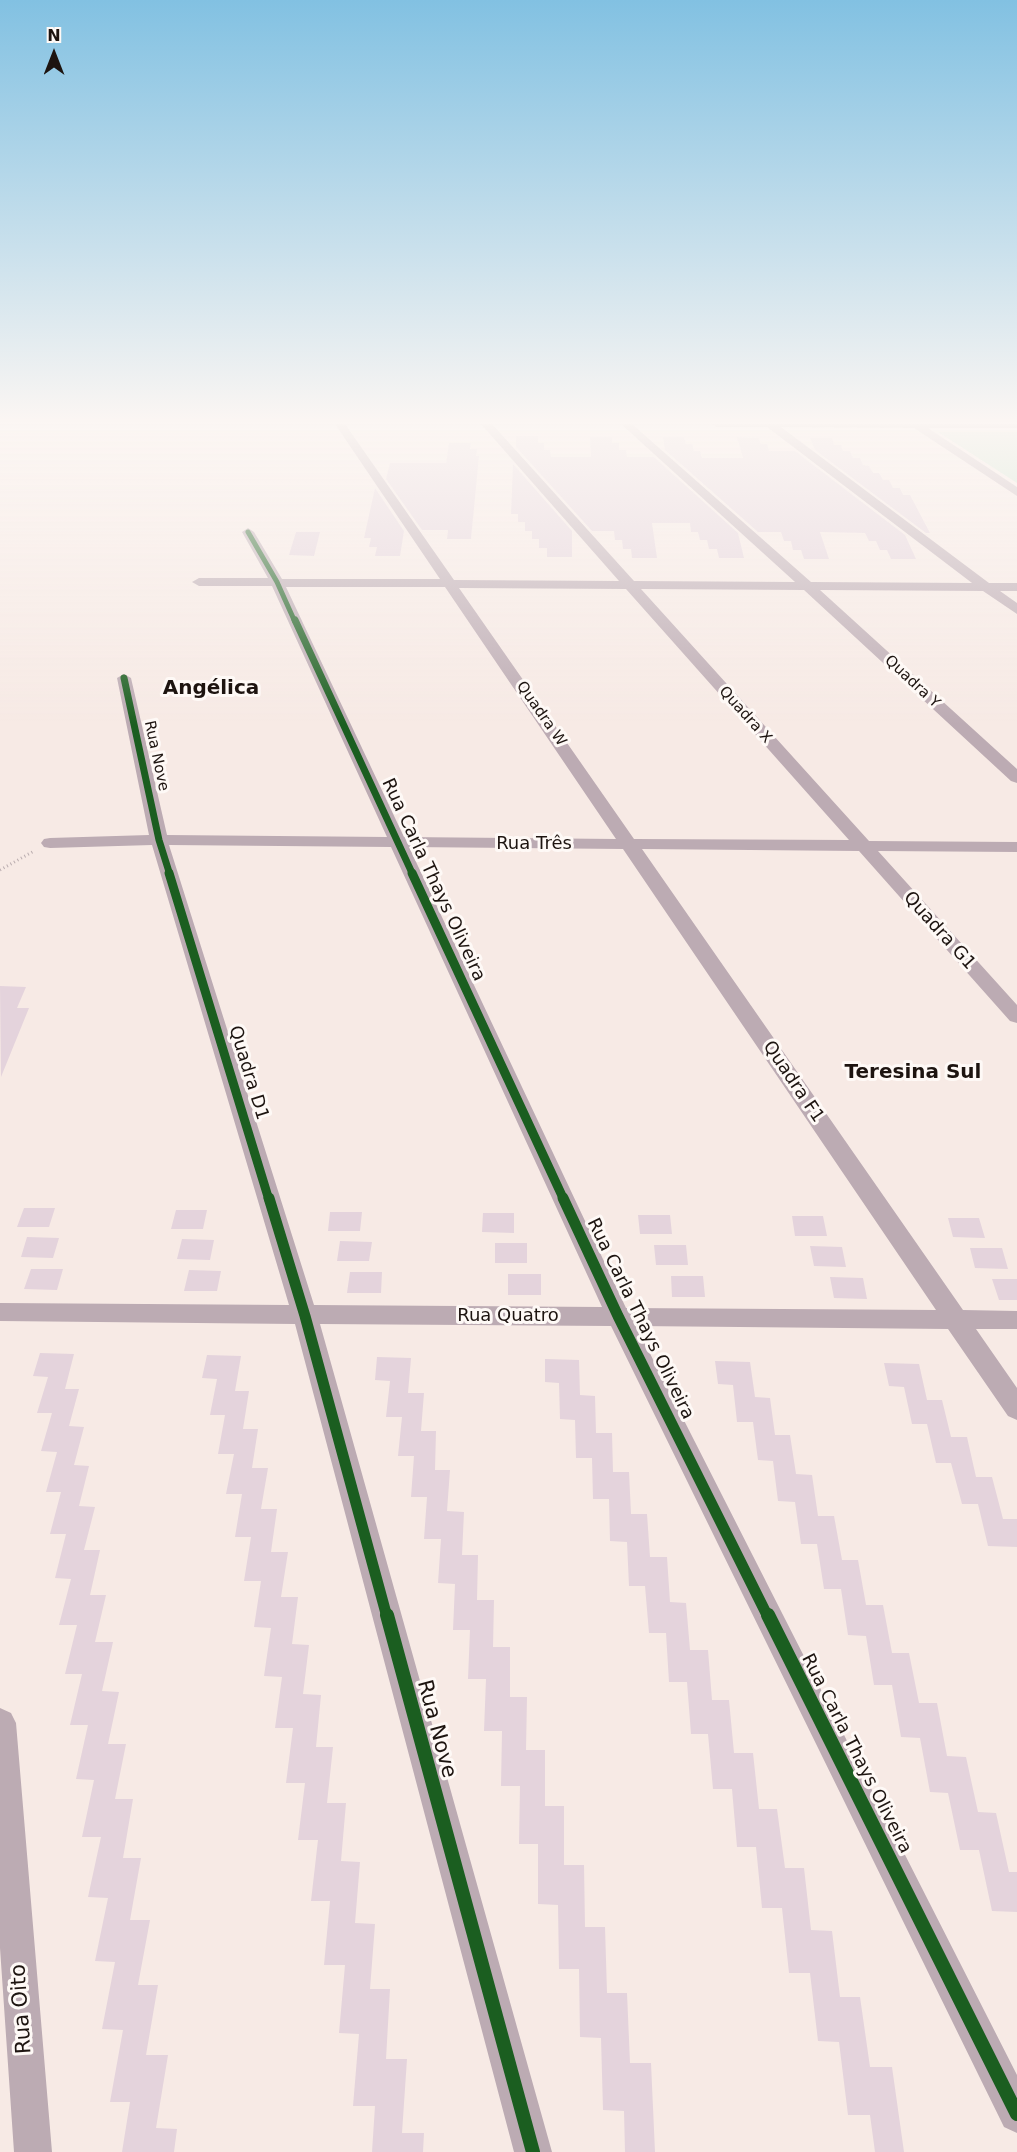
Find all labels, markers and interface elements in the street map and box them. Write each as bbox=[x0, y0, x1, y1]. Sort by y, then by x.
north arrow bbox=[24, 24, 84, 84]
text: N bbox=[47, 26, 61, 45]
street label: Quadra Y bbox=[881, 652, 943, 712]
district label: Angélica bbox=[163, 677, 259, 701]
street label: Quadra W bbox=[512, 678, 570, 750]
street label: Quadra X bbox=[715, 683, 775, 747]
street label: Rua Nove bbox=[140, 719, 172, 793]
street label: Rua Carla Thays Oliveira bbox=[376, 775, 490, 985]
street label: Rua Três bbox=[496, 833, 572, 855]
street label: Quadra G1 bbox=[898, 888, 980, 974]
street label: Quadra D1 bbox=[223, 1023, 273, 1123]
street label: Quadra F1 bbox=[758, 1037, 828, 1127]
district label: Teresina Sul bbox=[845, 1061, 981, 1085]
street label: Rua Carla Thays Oliveira bbox=[582, 1215, 698, 1423]
street label: Rua Quatro bbox=[457, 1305, 559, 1327]
street label: Rua Carla Thays Oliveira bbox=[796, 1651, 916, 1857]
street label: Rua Nove bbox=[411, 1677, 461, 1781]
street label: Rua Oito bbox=[6, 1963, 38, 2055]

